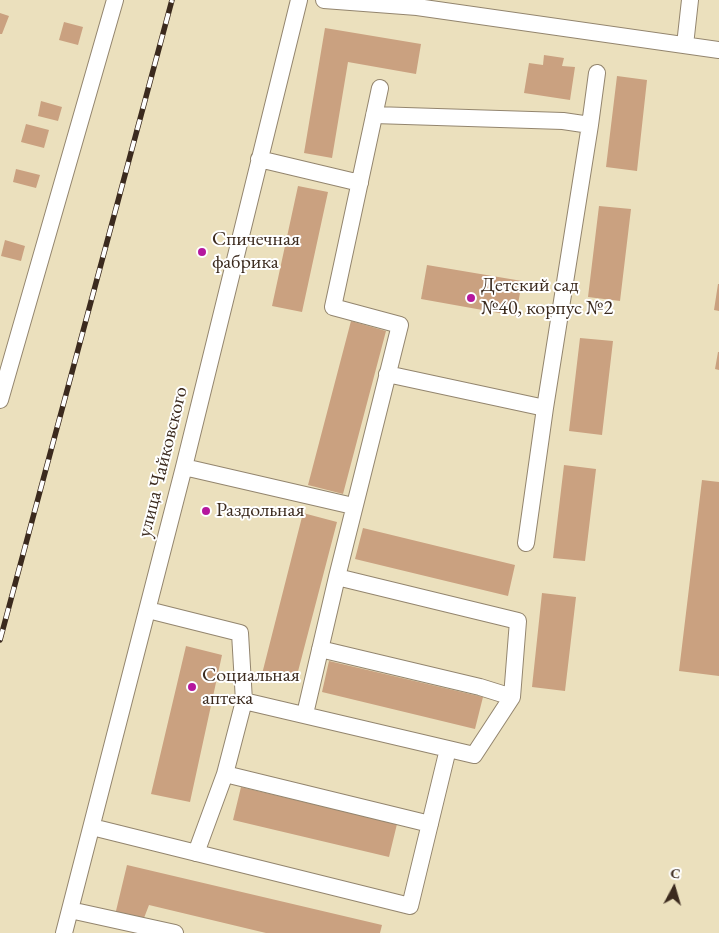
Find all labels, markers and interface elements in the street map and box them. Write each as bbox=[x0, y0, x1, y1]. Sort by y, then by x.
place label: Спичечная фабрика bbox=[212, 228, 300, 275]
marker: Спичечная фабрика bbox=[196, 246, 208, 258]
place label: Детский сад №40, корпус №2 bbox=[481, 274, 613, 321]
marker: Детский сад №40, корпус №2 bbox=[465, 292, 477, 304]
street label: улица Чайковского bbox=[133, 384, 193, 540]
place label: Раздольная bbox=[216, 499, 304, 523]
marker: Раздольная bbox=[200, 505, 212, 517]
place label: Социальная аптека bbox=[202, 664, 300, 711]
marker: Социальная аптека bbox=[186, 681, 198, 693]
north arrow bbox=[649, 863, 699, 913]
text: С bbox=[670, 864, 681, 883]

